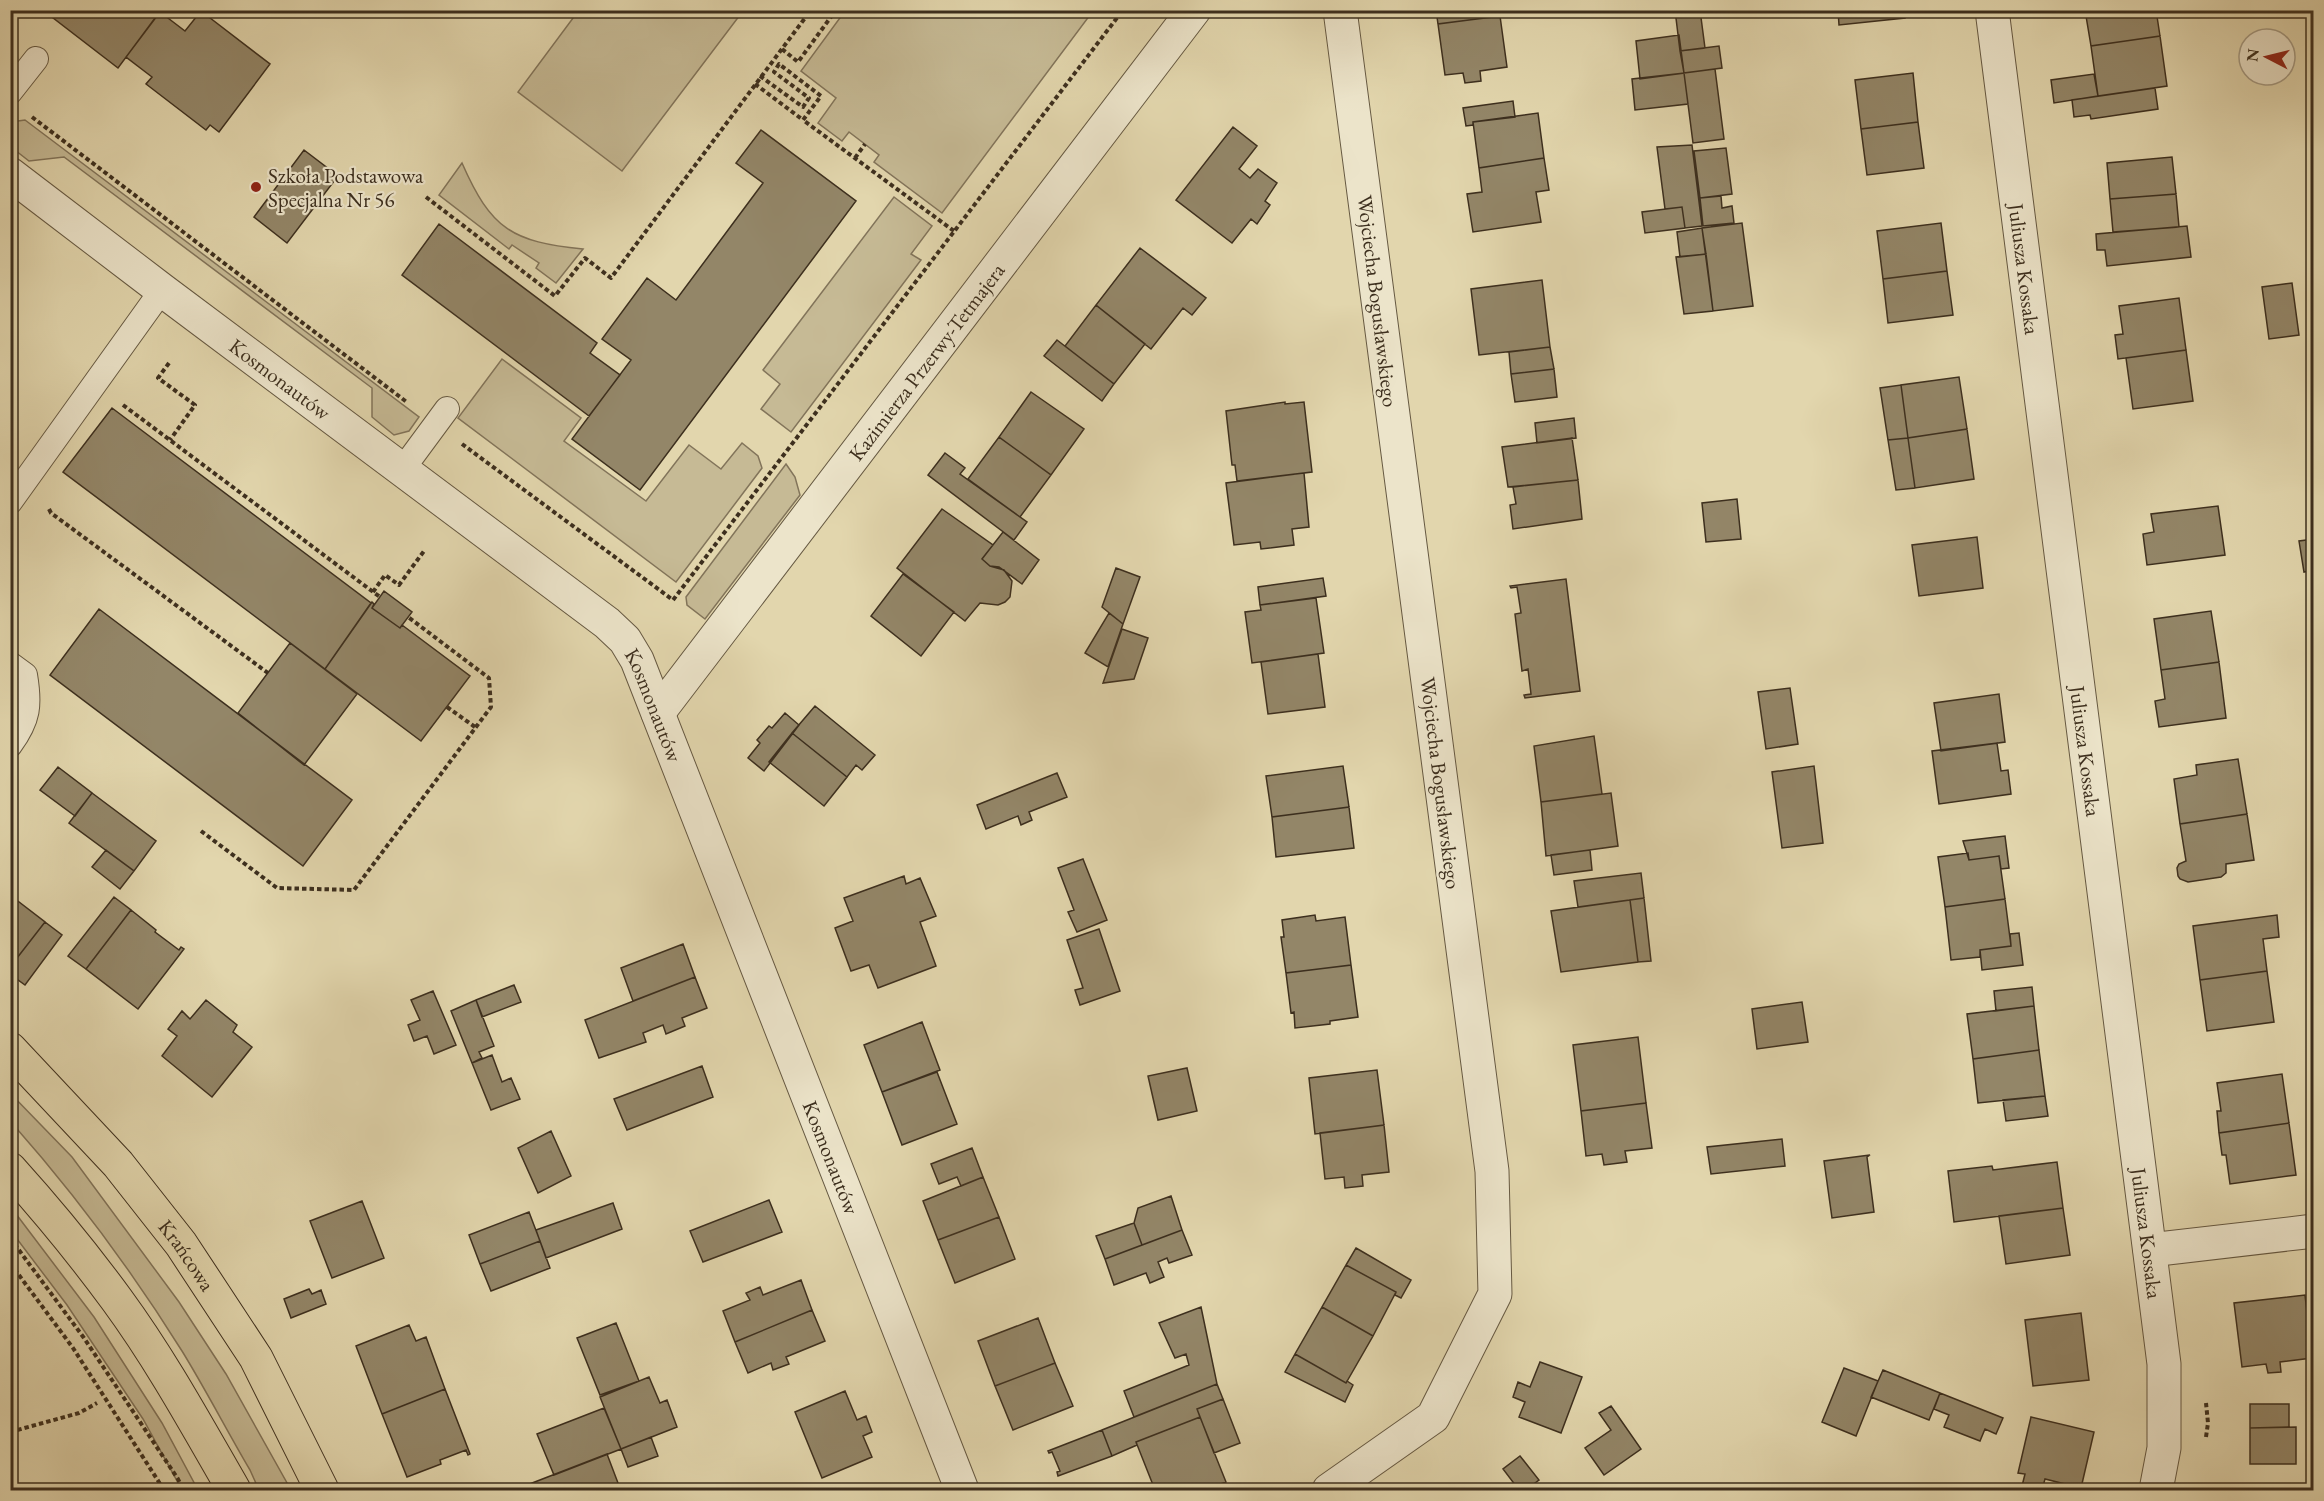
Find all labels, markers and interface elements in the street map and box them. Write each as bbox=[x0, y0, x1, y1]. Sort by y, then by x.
north arrow bbox=[2237, 27, 2297, 87]
text: N bbox=[2241, 47, 2264, 63]
place label: Szkoła Podstawowa Specjalna Nr 56 bbox=[268, 162, 424, 213]
marker: Szkoła Podstawowa Specjalna Nr 56 bbox=[249, 180, 263, 194]
street label: Wojciecha Bogusławskiego bbox=[1352, 193, 1404, 409]
street label: Juliusza Kossaka bbox=[2003, 200, 2047, 337]
street label: Kazimierza Przerwy-Tetmajera bbox=[842, 257, 1010, 466]
street label: Kosmonautów bbox=[224, 332, 337, 426]
street label: Kosmonautów bbox=[619, 643, 689, 766]
street label: Wojciecha Bogusławskiego bbox=[1415, 675, 1467, 891]
street label: Juliusza Kossaka bbox=[2064, 682, 2108, 819]
street label: Kosmonautów bbox=[797, 1096, 866, 1218]
street label: Juliusza Kossaka bbox=[2125, 1164, 2169, 1301]
street label: Krańcowa bbox=[153, 1213, 222, 1296]

